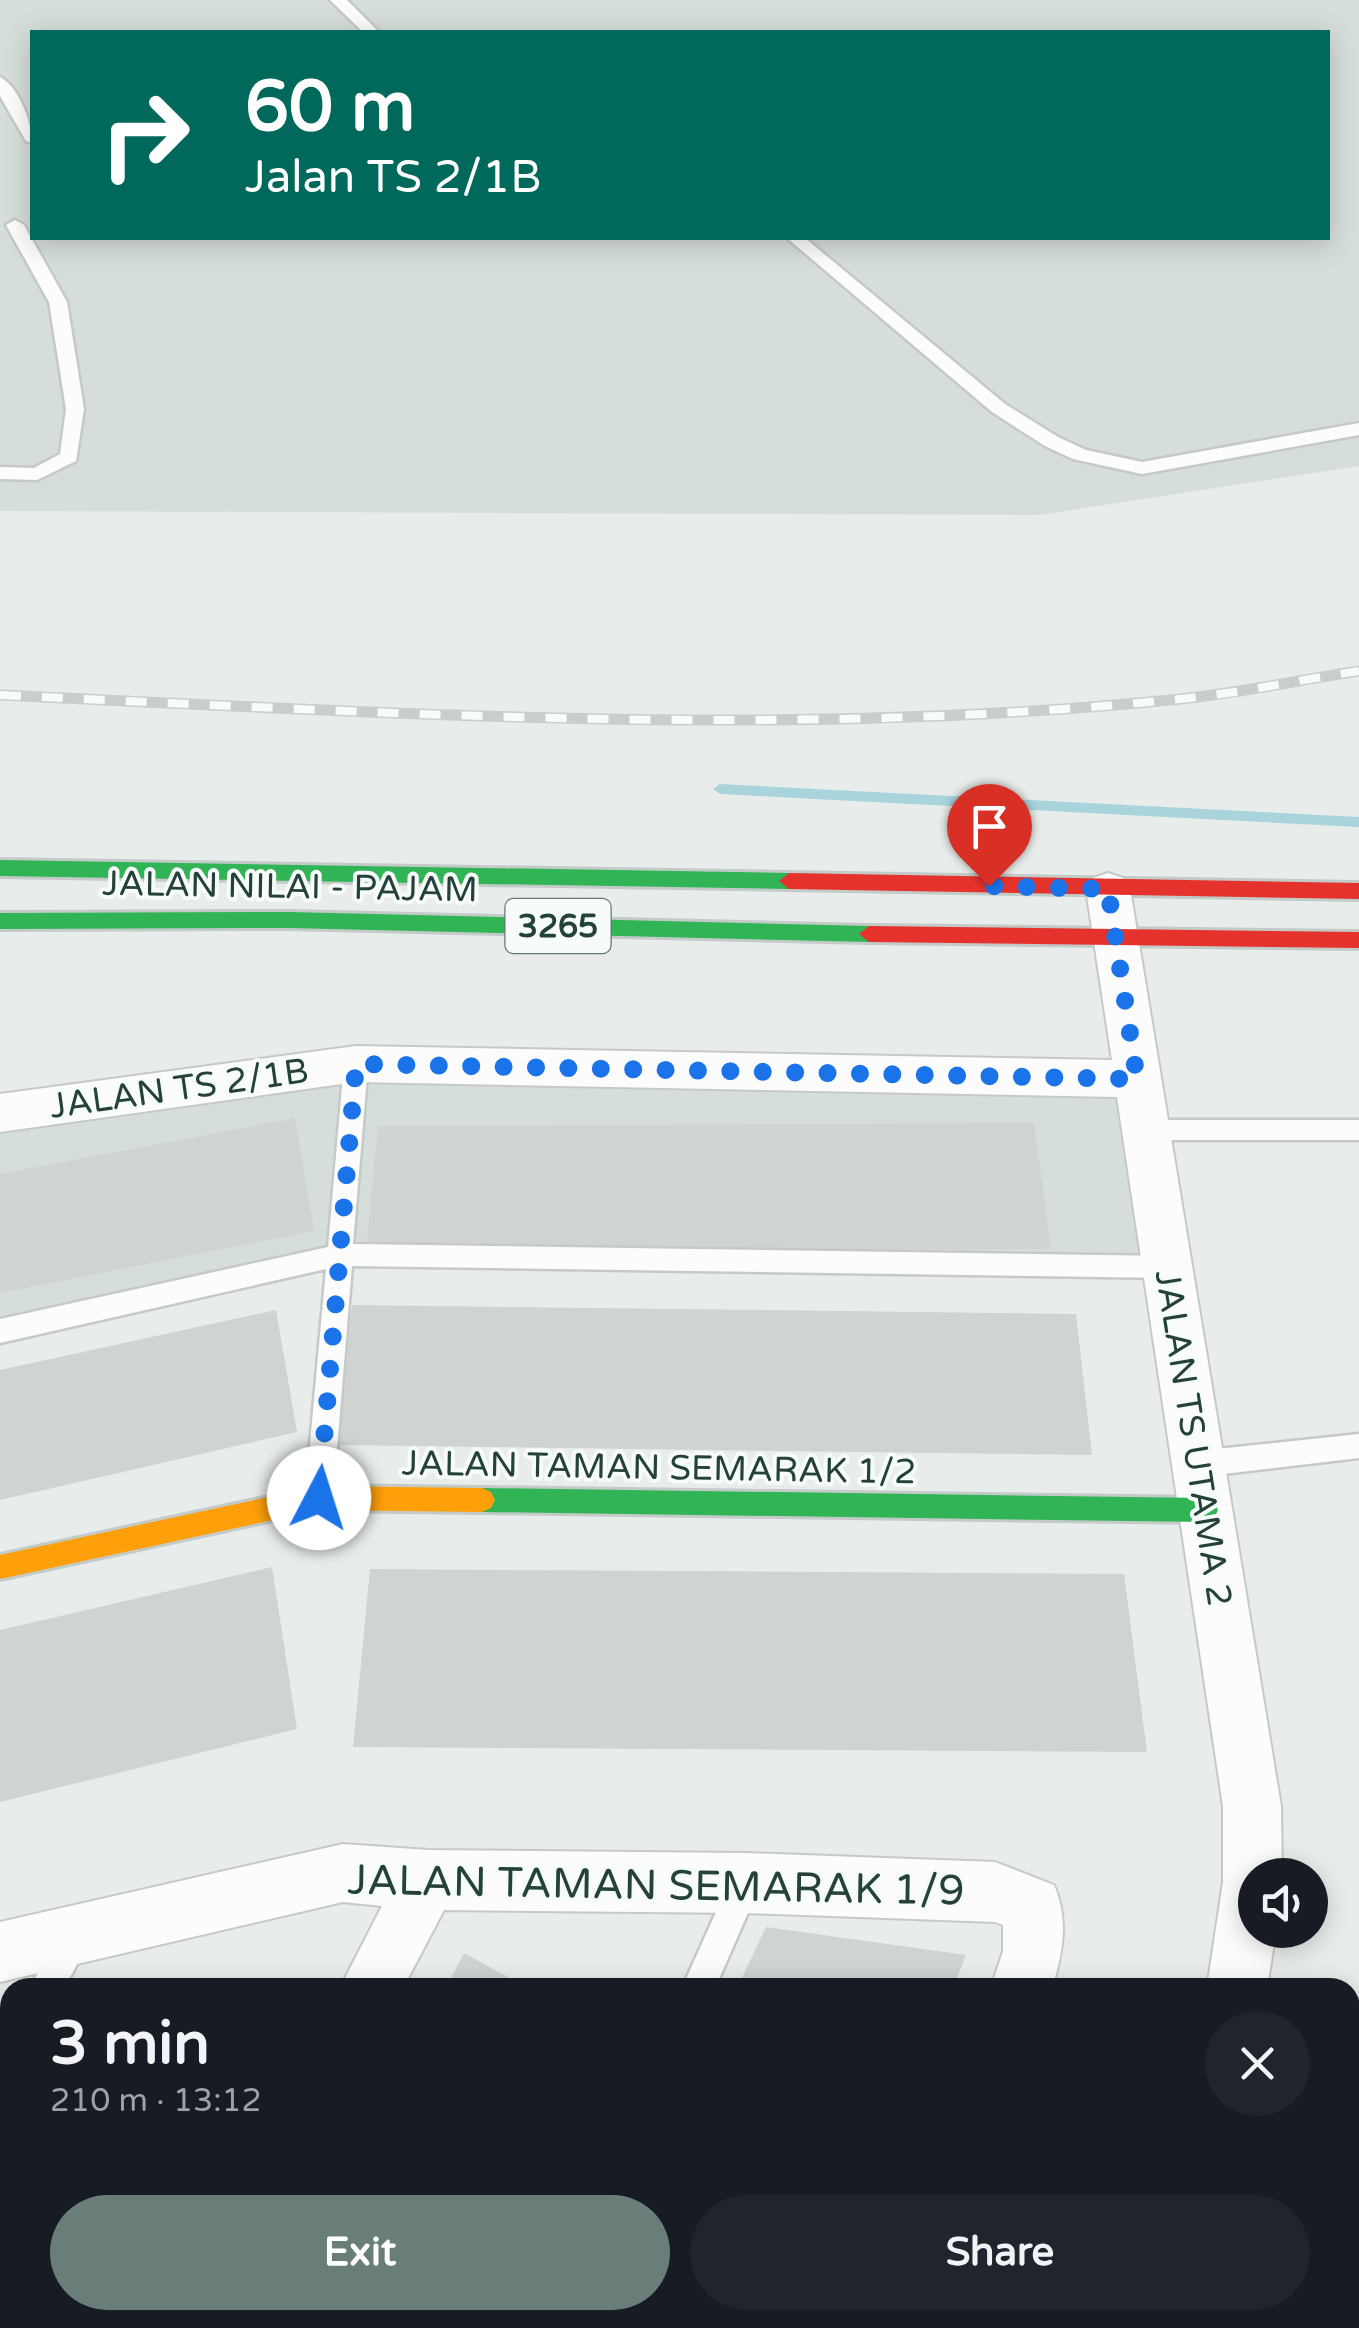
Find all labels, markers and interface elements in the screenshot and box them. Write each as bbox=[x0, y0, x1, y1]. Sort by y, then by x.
text: 60 m bbox=[245, 66, 415, 150]
icon: right bbox=[80, 70, 210, 200]
text: Jalan TS 2/1B bbox=[245, 151, 541, 205]
pin bbox=[947, 784, 1032, 887]
icon: arrive bbox=[962, 799, 1017, 854]
street label: JALAN NILAI - PAJAM bbox=[102, 863, 478, 911]
road number: 3265 bbox=[506, 899, 610, 953]
street label: JALAN TS 2/1B bbox=[47, 1050, 311, 1128]
street label: JALAN TS UTAMA 2 bbox=[1146, 1267, 1240, 1609]
street label: JALAN TAMAN SEMARAK 1/2 bbox=[401, 1443, 917, 1493]
position arrow bbox=[267, 1446, 371, 1550]
street label: JALAN TAMAN SEMARAK 1/9 bbox=[347, 1855, 965, 1916]
map controls bbox=[1238, 1858, 1328, 1948]
button: sound bbox=[1238, 1858, 1328, 1948]
text: 3 min bbox=[50, 2008, 210, 2080]
button: close bbox=[1205, 2011, 1310, 2116]
text: 210 m · 13:12 bbox=[50, 2082, 262, 2120]
button: Exit bbox=[50, 2195, 670, 2310]
button: Share bbox=[690, 2195, 1310, 2310]

